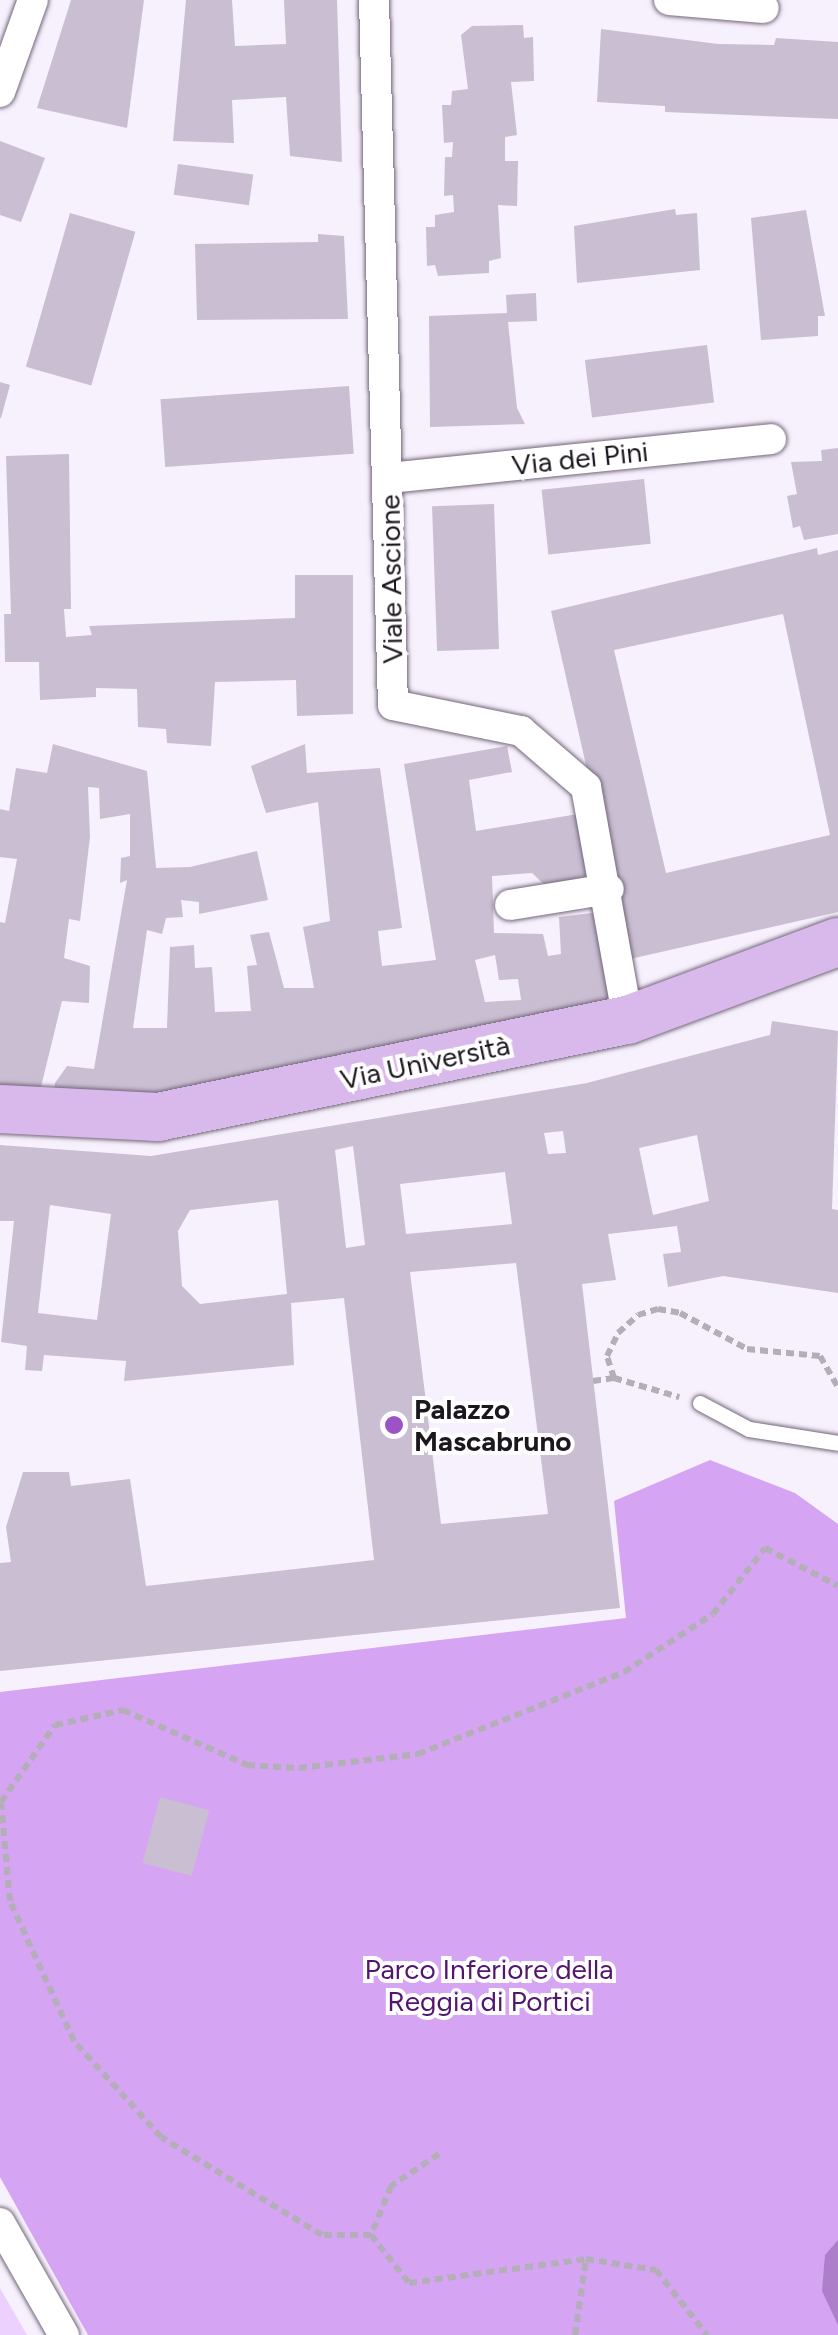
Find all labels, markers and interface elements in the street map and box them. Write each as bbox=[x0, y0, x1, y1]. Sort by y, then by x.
street label: Via dei Pini bbox=[510, 434, 650, 482]
street label: Viale Ascione bbox=[373, 494, 409, 664]
street label: Via Università bbox=[337, 1028, 513, 1096]
place label: Palazzo Mascabruno bbox=[414, 1392, 572, 1458]
marker: Palazzo Mascabruno bbox=[383, 1414, 405, 1436]
park label: Parco Inferiore della Reggia di Portici bbox=[365, 1952, 613, 2018]

